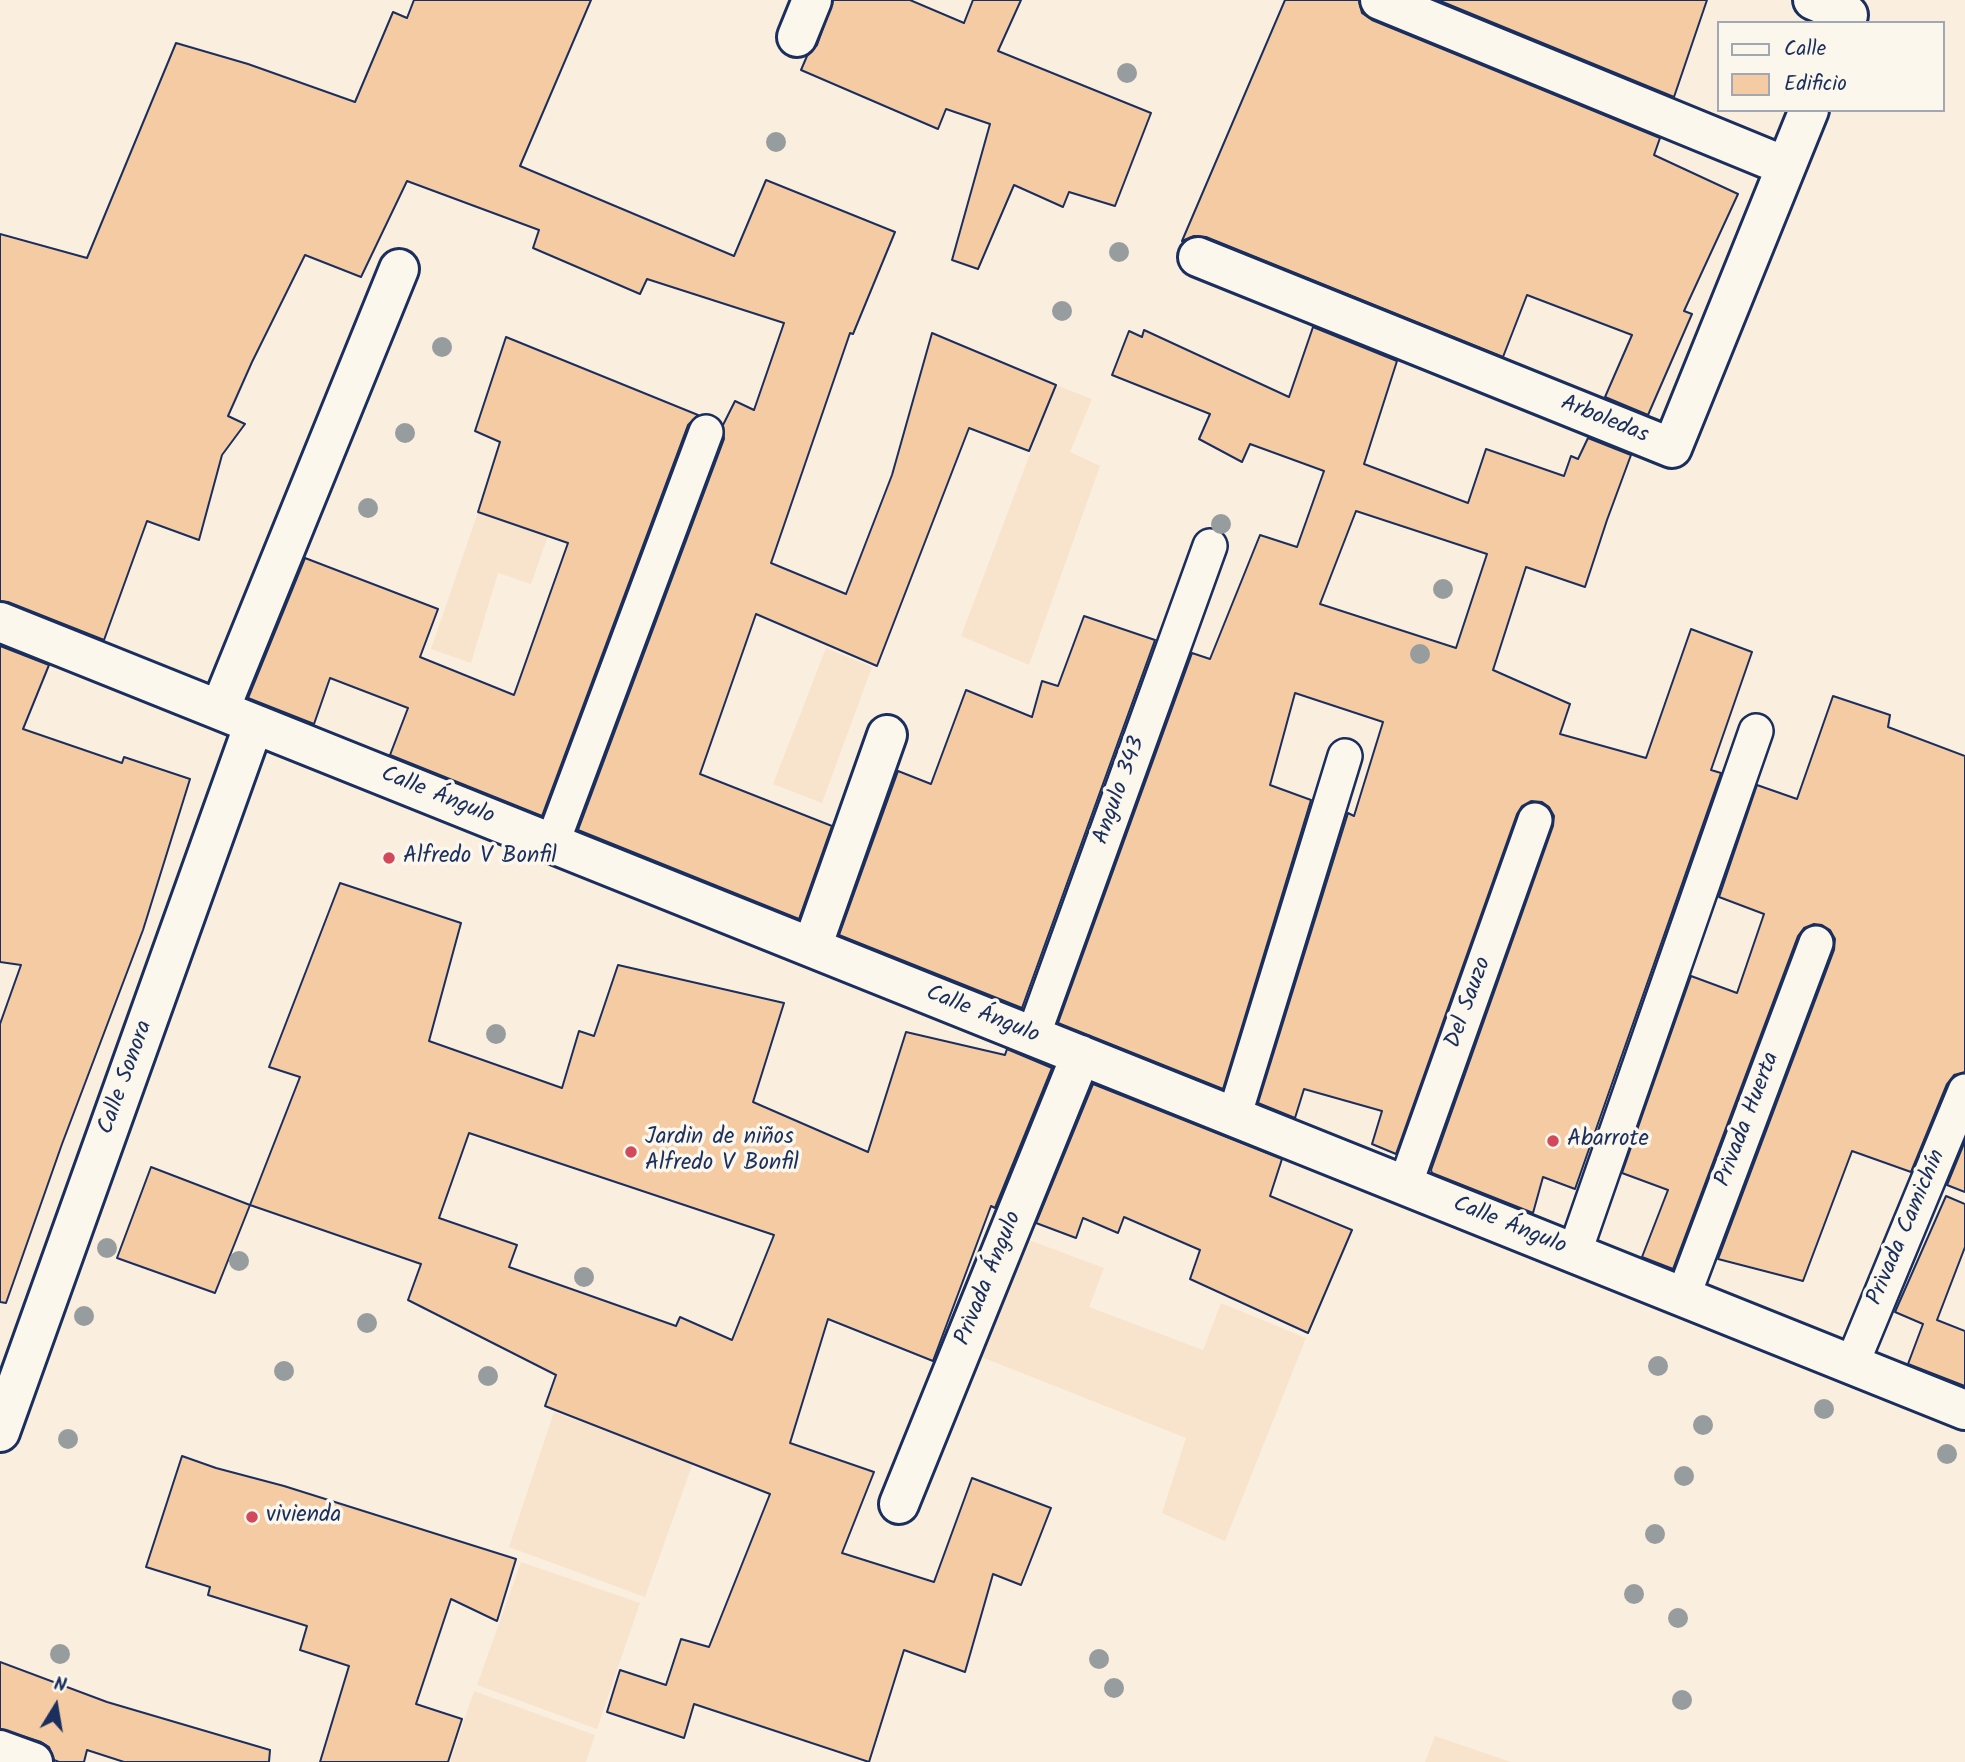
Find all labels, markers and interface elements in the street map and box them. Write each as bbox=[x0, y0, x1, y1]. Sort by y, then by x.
legend bbox=[1716, 21, 1944, 112]
text: Calle bbox=[1784, 33, 1826, 66]
text: Edificio bbox=[1784, 68, 1847, 101]
street label: Arboledas bbox=[1556, 391, 1652, 451]
street label: Angulo 343 bbox=[1089, 733, 1153, 849]
street label: Calle Ángulo bbox=[376, 762, 498, 832]
place label: Alfredo V Bonfil bbox=[403, 844, 557, 872]
marker: Alfredo V Bonfil bbox=[381, 850, 397, 866]
street label: Del Sauzo bbox=[1441, 954, 1499, 1052]
street label: Calle Ángulo bbox=[921, 981, 1043, 1051]
street label: Calle Sonora bbox=[94, 1017, 160, 1139]
street label: Privada Huerta bbox=[1711, 1049, 1787, 1191]
place label: Jardin de niños Alfredo V Bonfil bbox=[645, 1125, 799, 1179]
place label: Abarrote bbox=[1567, 1127, 1649, 1155]
marker: Abarrote bbox=[1545, 1133, 1561, 1149]
marker: Jardin de niños Alfredo V Bonfil bbox=[623, 1144, 639, 1160]
street label: Privada Camichín bbox=[1863, 1146, 1953, 1310]
street label: Calle Ángulo bbox=[1448, 1192, 1570, 1262]
street label: Privada Ángulo bbox=[951, 1208, 1029, 1350]
place label: vivienda bbox=[266, 1503, 341, 1531]
marker: vivienda bbox=[244, 1509, 260, 1525]
text: N bbox=[51, 1670, 69, 1701]
north arrow bbox=[21, 1671, 91, 1741]

